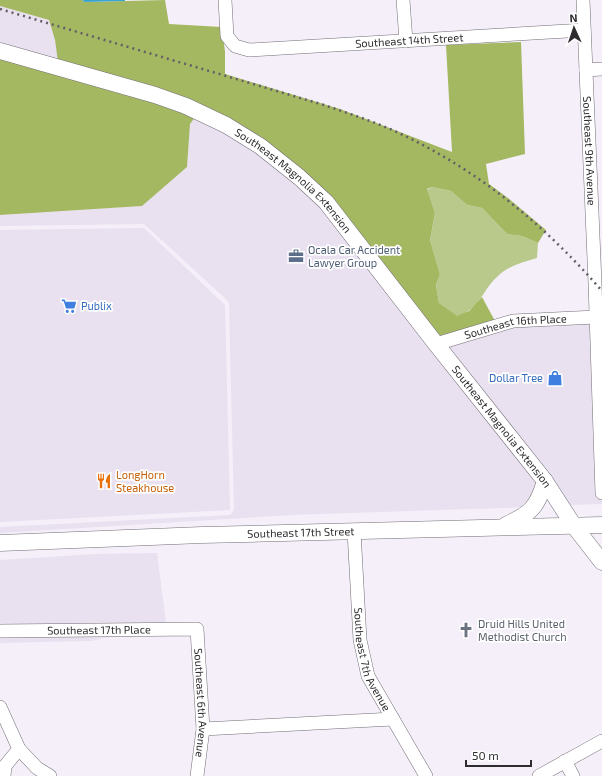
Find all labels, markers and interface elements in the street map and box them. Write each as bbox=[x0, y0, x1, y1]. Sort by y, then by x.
north arrow bbox=[554, 8, 594, 48]
text: N bbox=[569, 11, 578, 24]
street label: Southeast 14th Street bbox=[355, 30, 464, 50]
street label: Southeast 9th Avenue bbox=[581, 96, 599, 206]
street label: Southeast Magnolia Extension bbox=[233, 125, 354, 235]
place label: Ocala Car Accident Lawyer Group bbox=[308, 243, 400, 269]
office icon: Ocala Car Accident Lawyer Group bbox=[287, 247, 305, 265]
supermarket icon: Publix bbox=[60, 297, 78, 315]
place label: Publix bbox=[81, 299, 112, 312]
street label: Southeast 16th Place bbox=[463, 311, 567, 341]
street label: Southeast Magnolia Extension bbox=[450, 363, 554, 490]
shop icon: Dollar Tree bbox=[546, 369, 564, 387]
place label: Dollar Tree bbox=[489, 371, 543, 384]
place label: LongHorn Steakhouse bbox=[116, 468, 174, 494]
restaurant icon: LongHorn Steakhouse bbox=[95, 472, 113, 490]
street label: Southeast 17th Street bbox=[247, 524, 355, 540]
street label: Southeast 7th Avenue bbox=[352, 607, 394, 713]
place label: Druid Hills United Methodist Church bbox=[478, 617, 567, 643]
church icon: Druid Hills United Methodist Church bbox=[457, 621, 475, 639]
street label: Southeast 17th Place bbox=[47, 622, 151, 637]
street label: Southeast 6th Avenue bbox=[192, 648, 210, 758]
scale bar bbox=[466, 742, 531, 768]
text: 50 m bbox=[472, 748, 499, 762]

